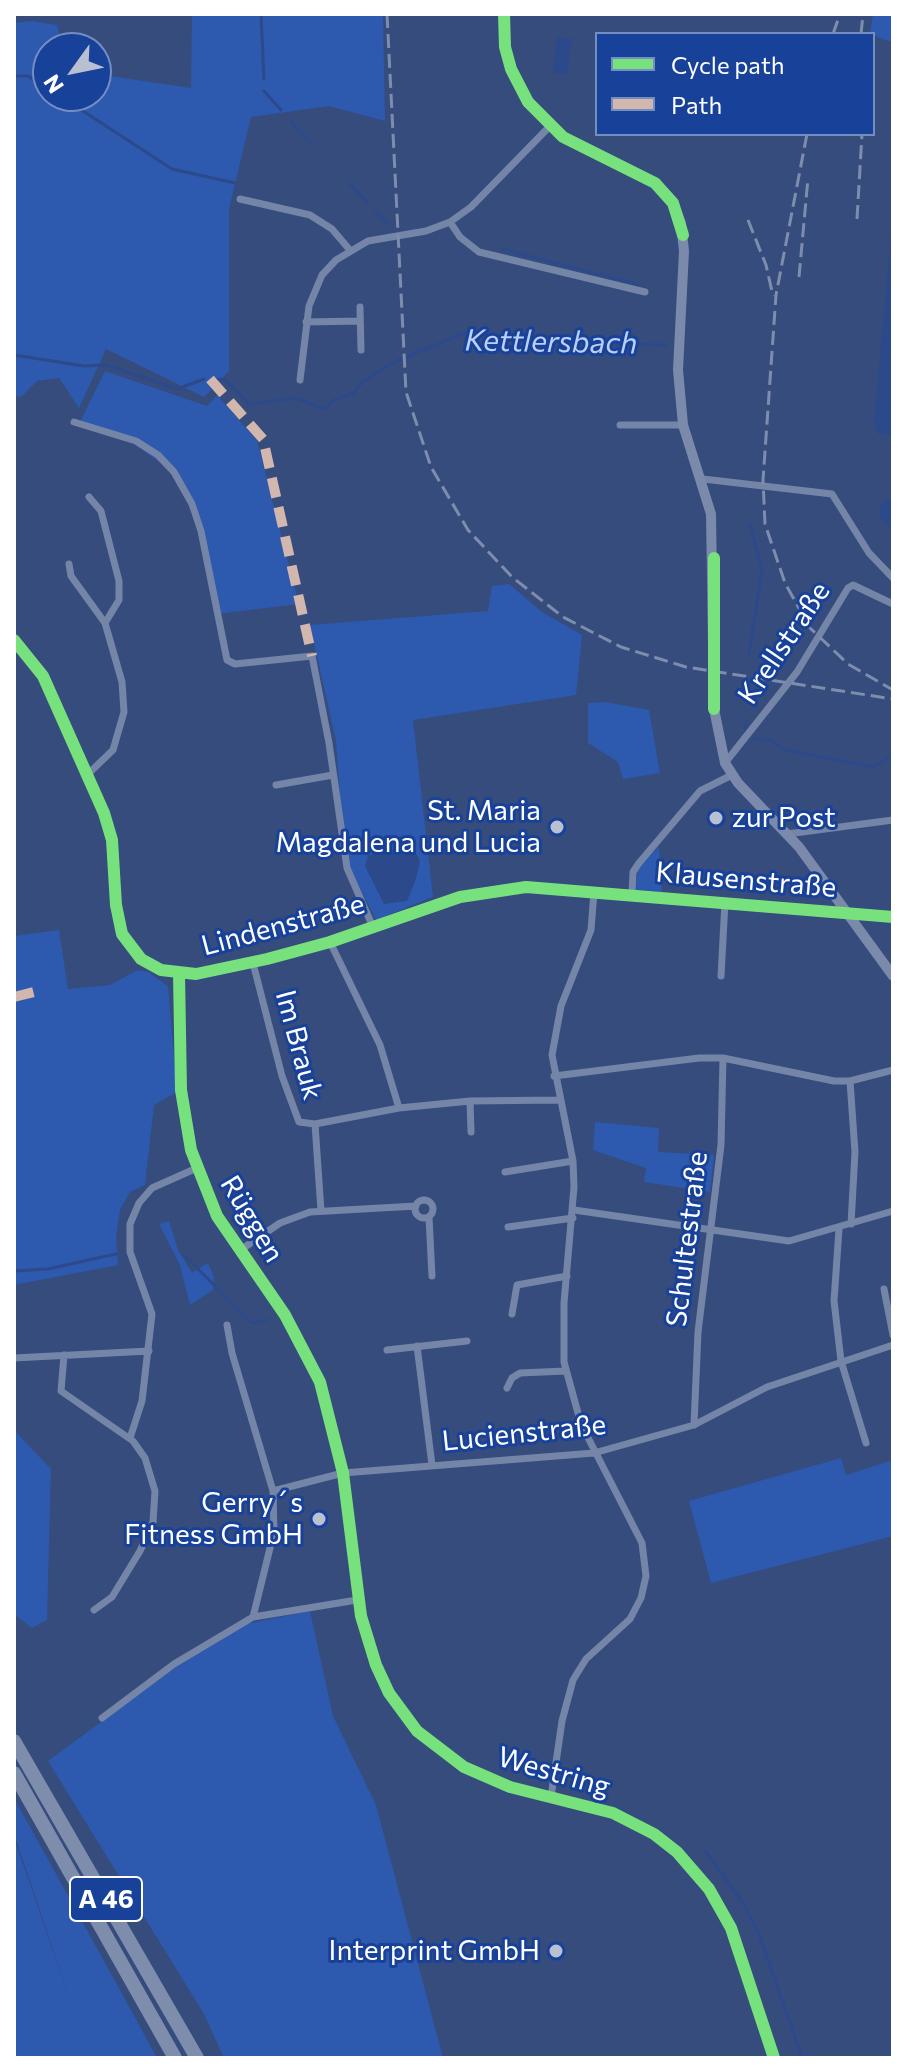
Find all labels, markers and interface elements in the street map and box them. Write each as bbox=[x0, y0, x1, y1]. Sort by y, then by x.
north arrow bbox=[32, 32, 112, 112]
legend bbox=[595, 32, 875, 136]
text: Cycle path bbox=[671, 50, 785, 79]
text: N bbox=[37, 70, 69, 99]
text: Path bbox=[671, 90, 722, 119]
water label: Kettlersbach bbox=[464, 322, 638, 362]
street label: Krellstraße bbox=[731, 576, 837, 710]
place label: St. Maria Magdalena und Lucia bbox=[276, 794, 541, 860]
place label: zur Post bbox=[732, 801, 836, 835]
marker: zur Post bbox=[707, 809, 725, 827]
marker: St. Maria Magdalena und Lucia bbox=[548, 818, 566, 836]
street label: Klausenstraße bbox=[654, 855, 838, 905]
street label: Lindenstraße bbox=[198, 887, 368, 963]
street label: Im Brauk bbox=[268, 987, 330, 1103]
street label: Schultestraße bbox=[660, 1149, 714, 1329]
street label: Rüggen bbox=[213, 1170, 291, 1268]
street label: Lucienstraße bbox=[440, 1408, 608, 1458]
place label: Gerry´s Fitness GmbH bbox=[124, 1486, 303, 1552]
marker: Gerry´s Fitness GmbH bbox=[310, 1510, 328, 1528]
street label: Westring bbox=[494, 1740, 614, 1804]
road number: A 46 bbox=[70, 1877, 142, 1921]
place label: Interprint GmbH bbox=[329, 1934, 540, 1968]
marker: Interprint GmbH bbox=[547, 1942, 565, 1960]

